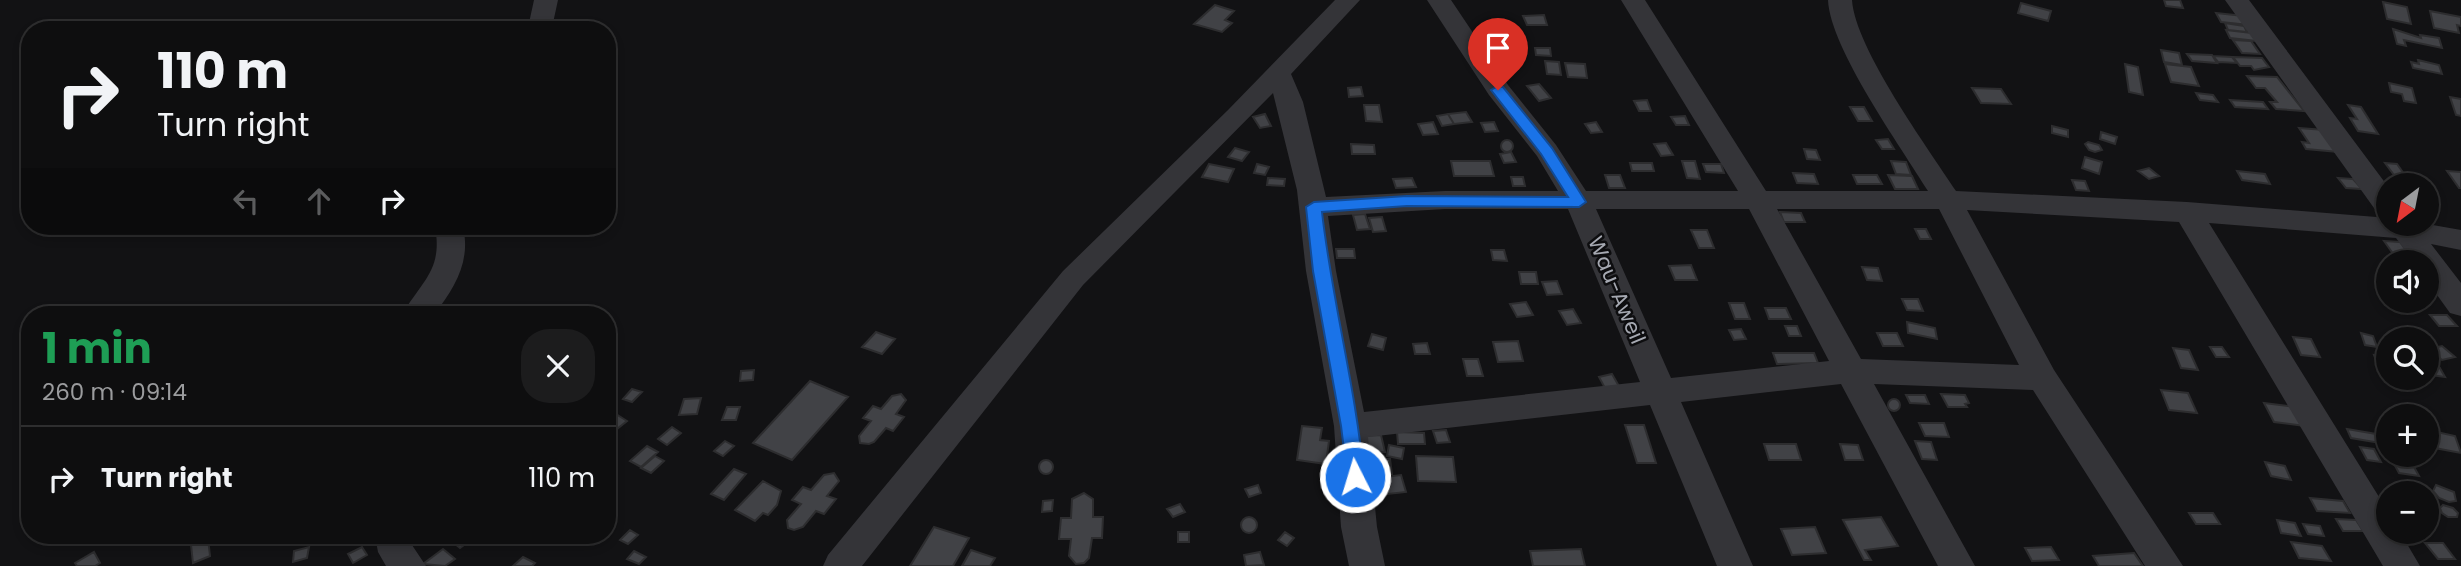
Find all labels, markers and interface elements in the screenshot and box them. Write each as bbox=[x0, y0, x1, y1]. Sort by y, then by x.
pin bbox=[1468, 18, 1528, 90]
icon: arrive bbox=[1479, 29, 1517, 67]
text: 110 m bbox=[157, 37, 288, 105]
icon: right bbox=[42, 49, 133, 140]
text: Turn right bbox=[157, 102, 309, 147]
north arrow bbox=[2376, 173, 2440, 236]
map controls bbox=[2376, 173, 2439, 544]
icon: left bbox=[227, 182, 265, 220]
icon: ahead bbox=[300, 182, 338, 220]
icon: right bbox=[373, 182, 411, 220]
street label: Wau-Aweil bbox=[1581, 232, 1653, 348]
button: sound bbox=[2376, 250, 2439, 313]
text: 1 min bbox=[42, 319, 152, 378]
button: search bbox=[2376, 327, 2439, 390]
button: close bbox=[521, 329, 595, 403]
text: 260 m · 09:14 bbox=[42, 376, 187, 408]
button: + bbox=[2376, 404, 2439, 467]
position arrow bbox=[1318, 440, 1392, 514]
icon: right bbox=[42, 460, 80, 498]
text: Turn right bbox=[101, 460, 233, 496]
text: 110 m bbox=[528, 460, 595, 496]
button: − bbox=[2376, 481, 2439, 544]

